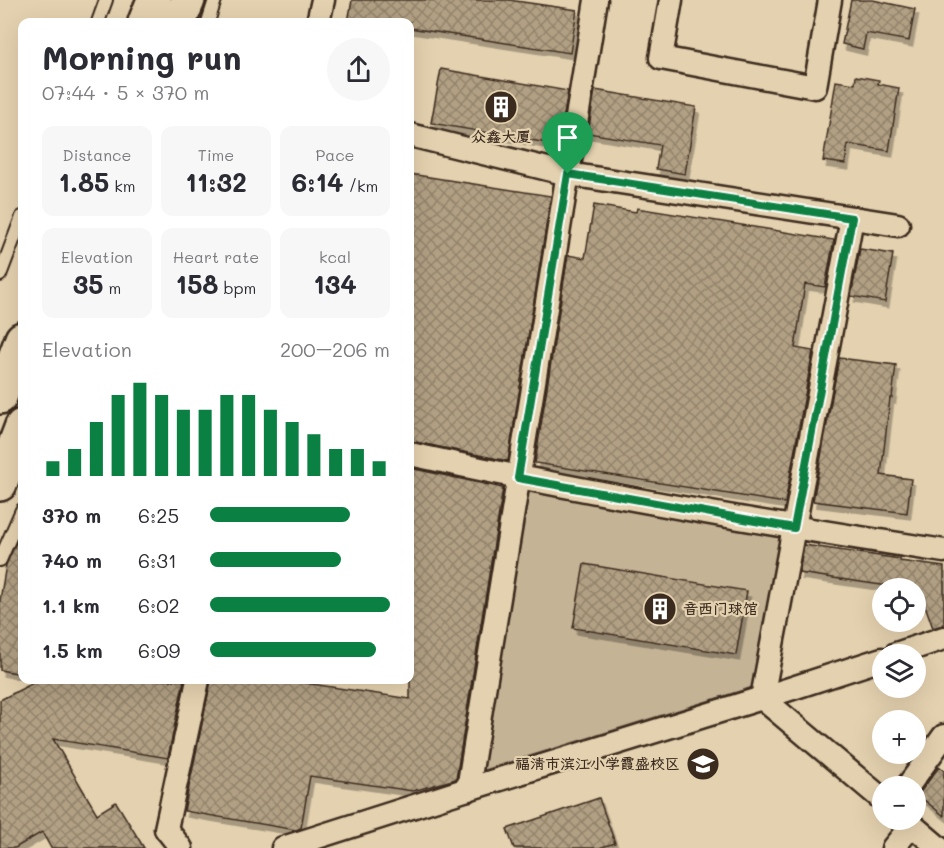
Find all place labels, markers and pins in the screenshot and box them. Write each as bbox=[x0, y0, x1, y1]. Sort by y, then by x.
building icon: 众鑫大厦 bbox=[483, 89, 519, 125]
pin bbox=[542, 112, 593, 174]
place label: 众鑫大厦 bbox=[471, 126, 531, 146]
building icon: 音西门球馆 bbox=[642, 591, 678, 627]
place label: 音西门球馆 bbox=[683, 598, 758, 618]
school or university icon: 福清市滨江小学霞盛校区 bbox=[685, 746, 721, 782]
place label: 福清市滨江小学霞盛校区 bbox=[515, 753, 680, 773]

